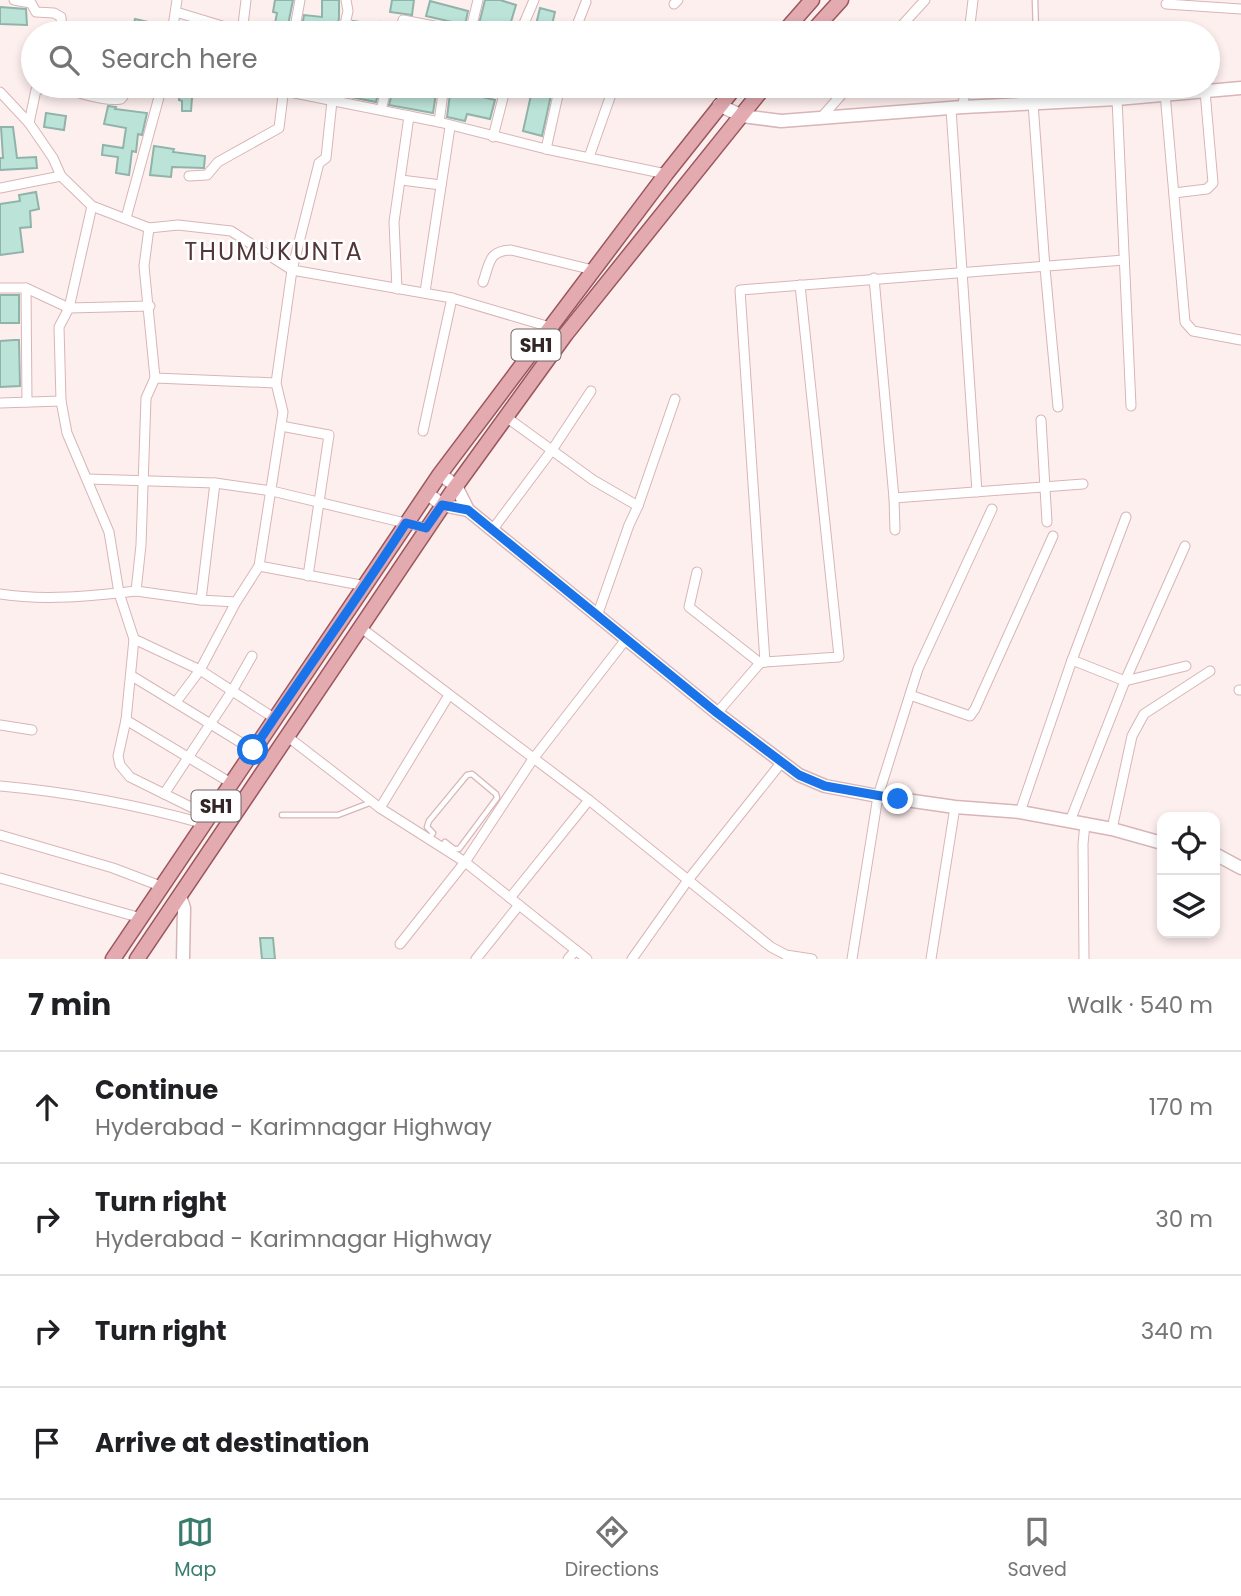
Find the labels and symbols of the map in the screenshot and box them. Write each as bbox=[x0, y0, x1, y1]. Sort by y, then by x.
district label: THUMUKUNTA bbox=[184, 235, 364, 268]
road number: SH1 bbox=[512, 330, 560, 360]
route start bbox=[237, 734, 268, 765]
route end bbox=[882, 783, 913, 814]
road number: SH1 bbox=[192, 790, 241, 821]

